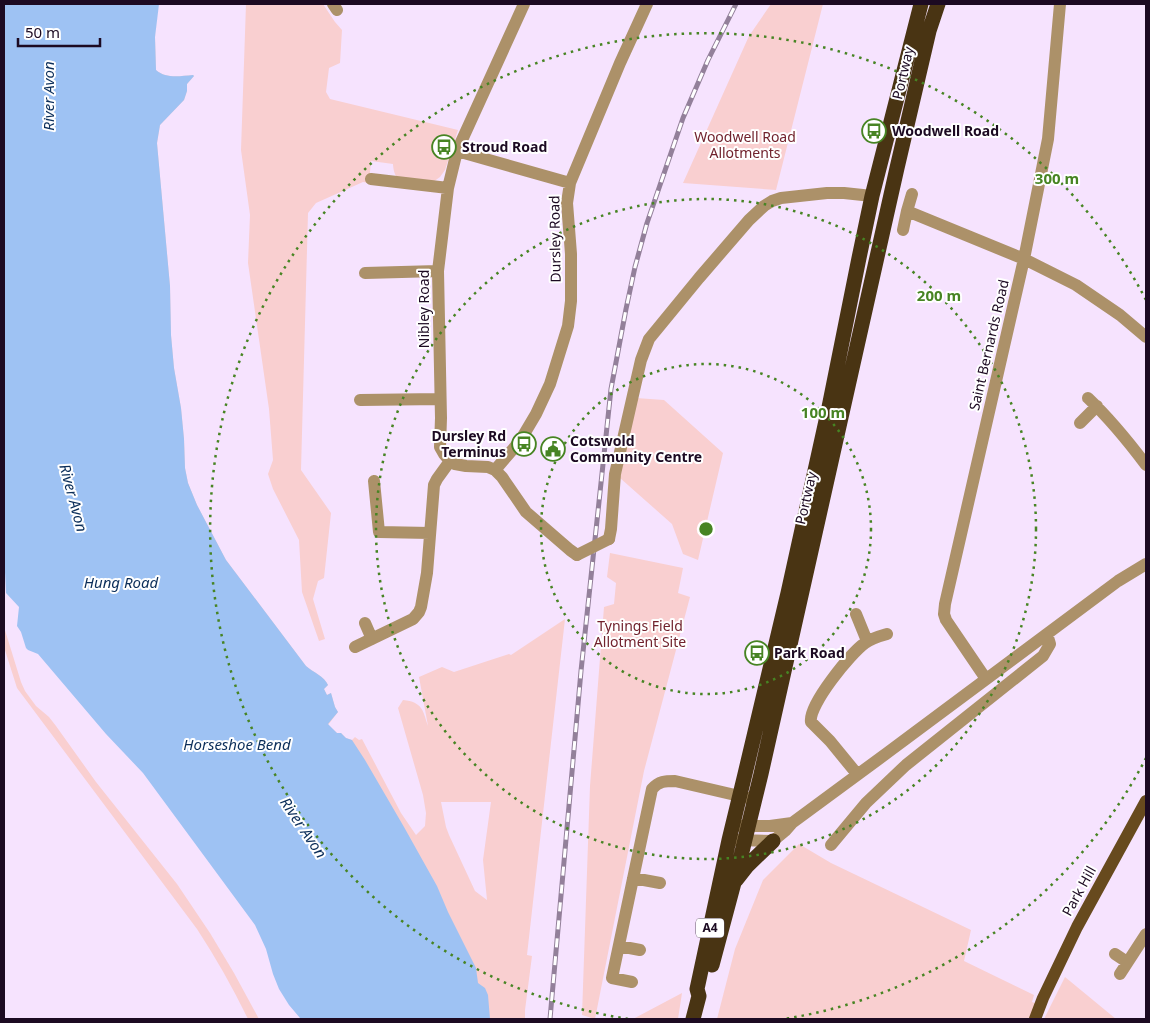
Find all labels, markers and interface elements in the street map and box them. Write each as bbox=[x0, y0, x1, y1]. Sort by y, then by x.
scale bar bbox=[18, 15, 100, 47]
text: 50 m bbox=[25, 22, 60, 42]
street label: Portway bbox=[887, 44, 918, 101]
water label: River Avon bbox=[38, 61, 58, 131]
bus stop icon: Woodwell Road bbox=[861, 118, 887, 144]
place label: Woodwell Road bbox=[892, 121, 999, 140]
park label: Woodwell Road Allotments bbox=[694, 127, 796, 162]
bus stop icon: Stroud Road bbox=[431, 134, 457, 160]
place label: Stroud Road bbox=[462, 137, 547, 156]
text: 300 m bbox=[1035, 168, 1079, 188]
street label: Dursley Road bbox=[544, 195, 565, 283]
street label: Nibley Road bbox=[414, 270, 433, 348]
street label: Saint Bernards Road bbox=[964, 278, 1013, 412]
text: 200 m bbox=[917, 285, 961, 305]
text: 100 m bbox=[801, 402, 845, 422]
place label: Dursley Rd Terminus bbox=[431, 426, 506, 461]
bus stop icon: Dursley Rd Terminus bbox=[511, 431, 537, 457]
place label: Cotswold Community Centre bbox=[570, 431, 702, 466]
public building icon: Cotswold Community Centre bbox=[540, 436, 566, 462]
water label: River Avon bbox=[55, 462, 93, 534]
street label: Portway bbox=[790, 469, 821, 526]
centre of rings bbox=[697, 520, 715, 538]
water label: Hung Road bbox=[84, 572, 159, 592]
park label: Tynings Field Allotment Site bbox=[594, 616, 686, 651]
bus stop icon: Park Road bbox=[744, 640, 770, 666]
place label: Park Road bbox=[774, 643, 845, 662]
water label: Horseshoe Bend bbox=[183, 734, 291, 754]
water label: River Avon bbox=[276, 793, 332, 862]
street label: Park Hill bbox=[1057, 862, 1100, 919]
road number: A4 bbox=[696, 918, 724, 938]

